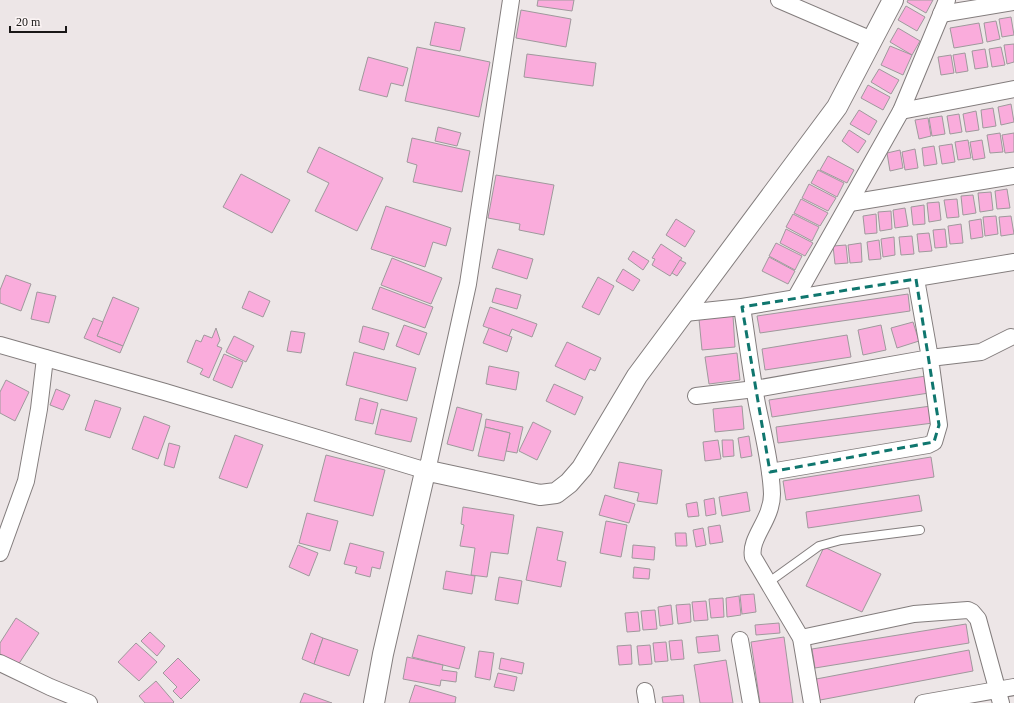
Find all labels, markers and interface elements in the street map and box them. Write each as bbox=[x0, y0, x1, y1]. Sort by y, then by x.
scale bar bbox=[10, 8, 66, 34]
text: 20 m bbox=[16, 15, 41, 29]

